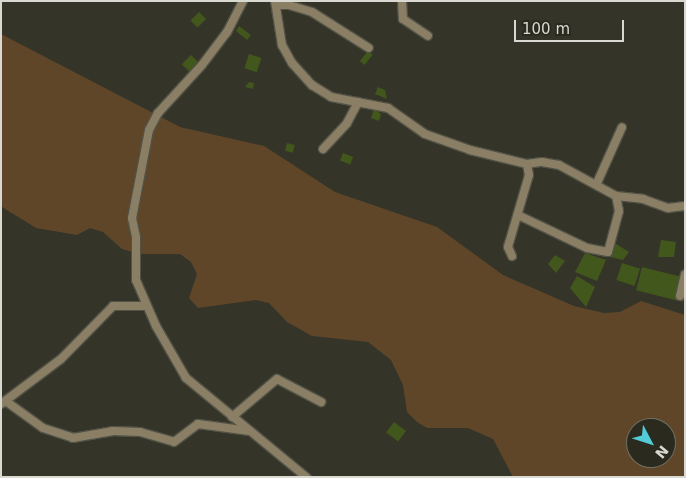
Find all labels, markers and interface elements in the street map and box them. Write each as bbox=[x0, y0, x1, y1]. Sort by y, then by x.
scale bar bbox=[516, 10, 626, 42]
text: 100 m bbox=[522, 20, 570, 38]
north arrow bbox=[626, 418, 676, 468]
text: N bbox=[652, 442, 672, 462]

